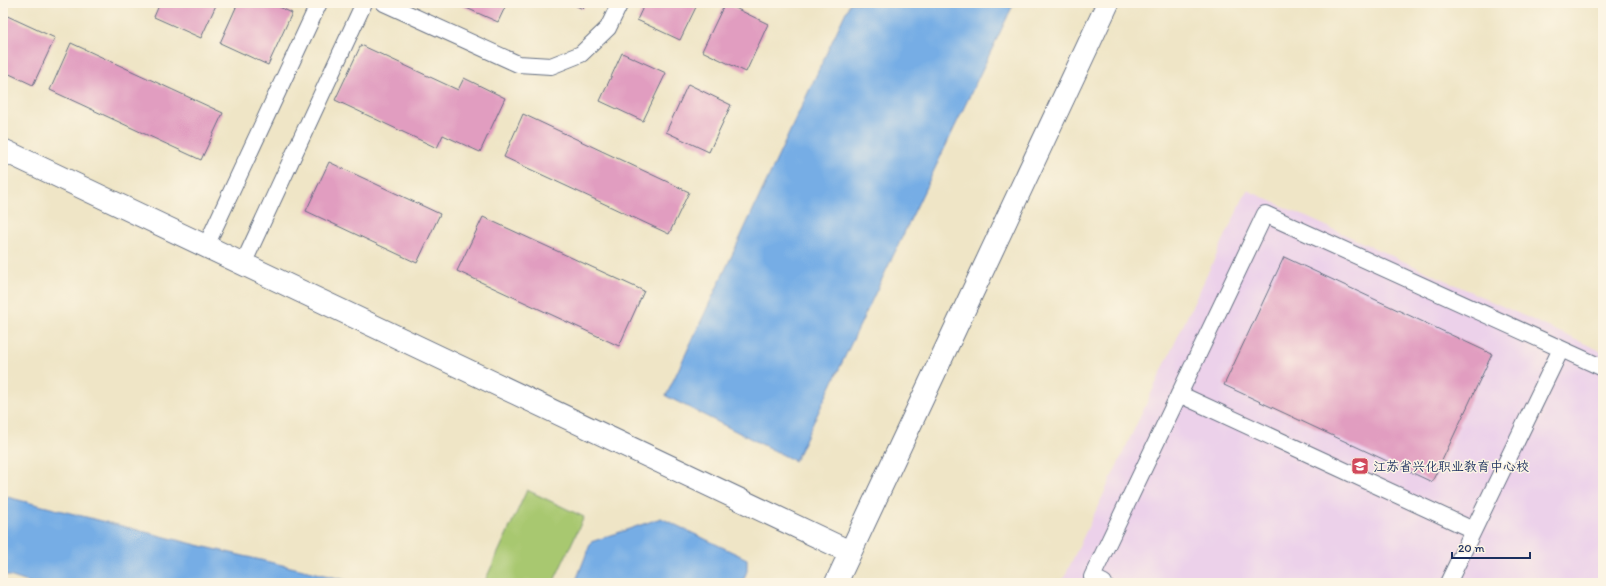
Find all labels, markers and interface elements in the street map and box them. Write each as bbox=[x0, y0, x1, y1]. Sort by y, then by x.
school or university icon: 江苏省兴化职业教育中心校 bbox=[1350, 456, 1370, 476]
place label: 江苏省兴化职业教育中心校 bbox=[1373, 459, 1529, 474]
scale bar bbox=[1452, 534, 1530, 560]
text: 20 m bbox=[1458, 541, 1485, 555]

